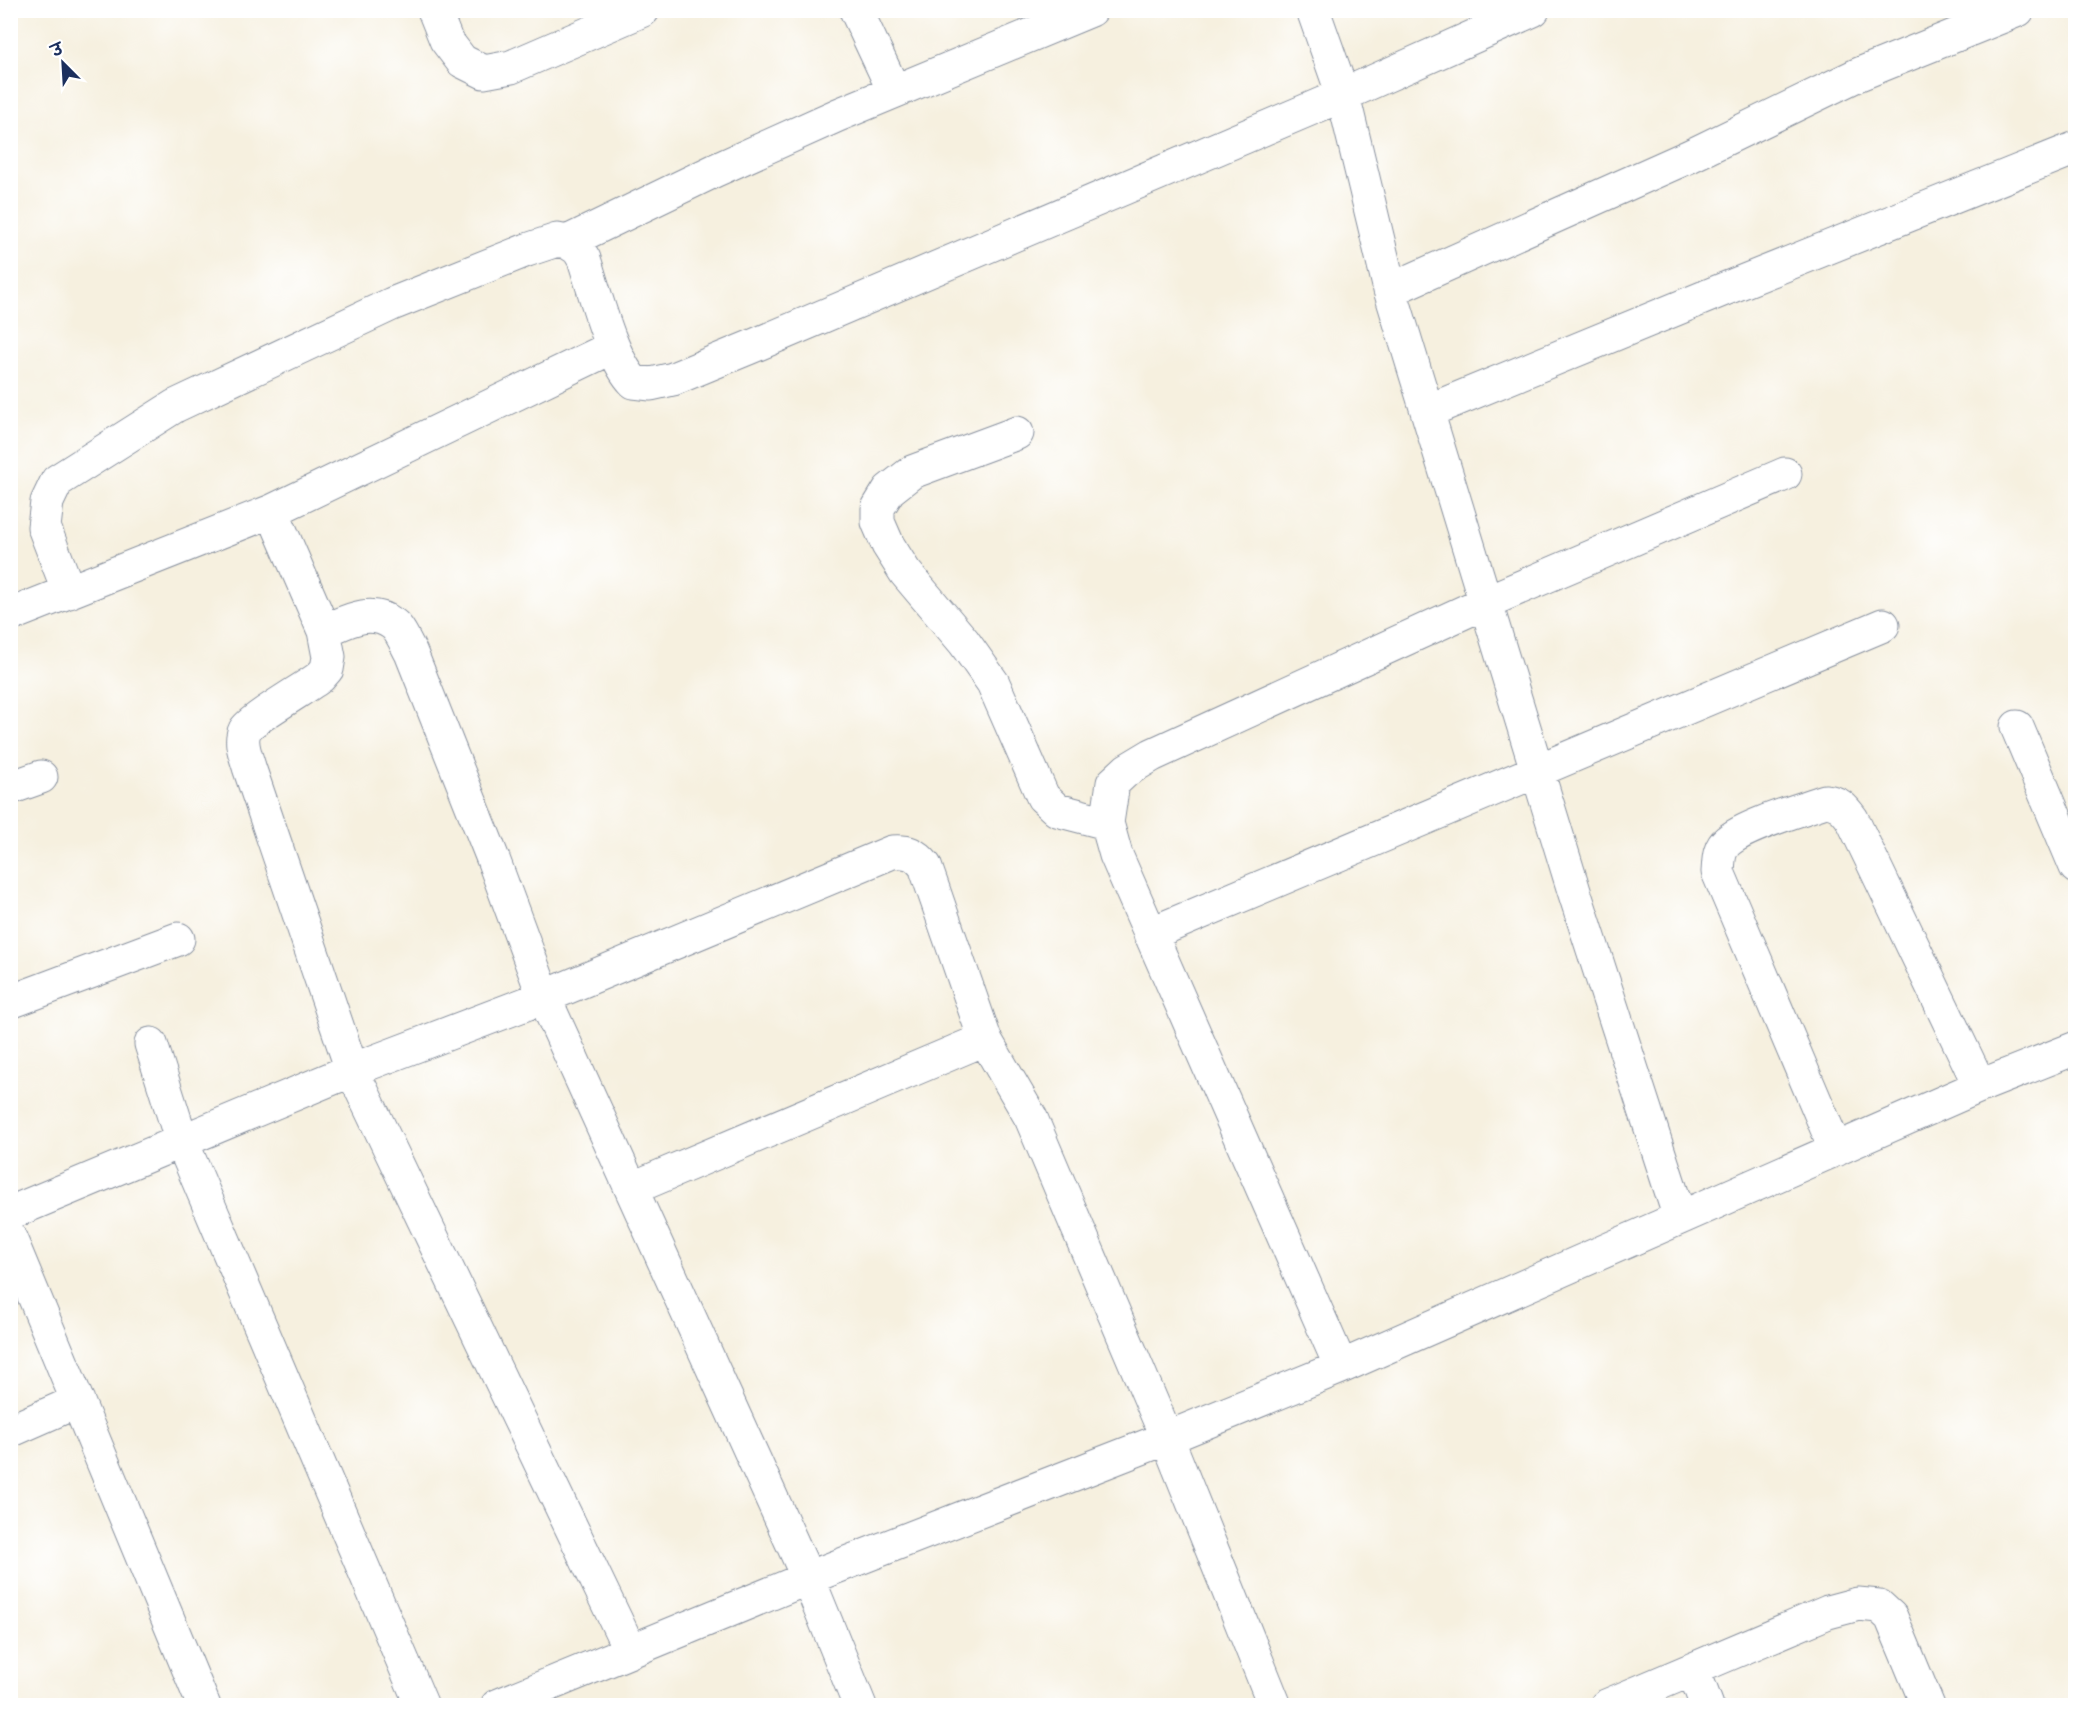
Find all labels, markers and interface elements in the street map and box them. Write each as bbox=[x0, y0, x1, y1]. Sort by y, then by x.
north arrow bbox=[33, 33, 93, 93]
text: उ bbox=[46, 37, 68, 63]

